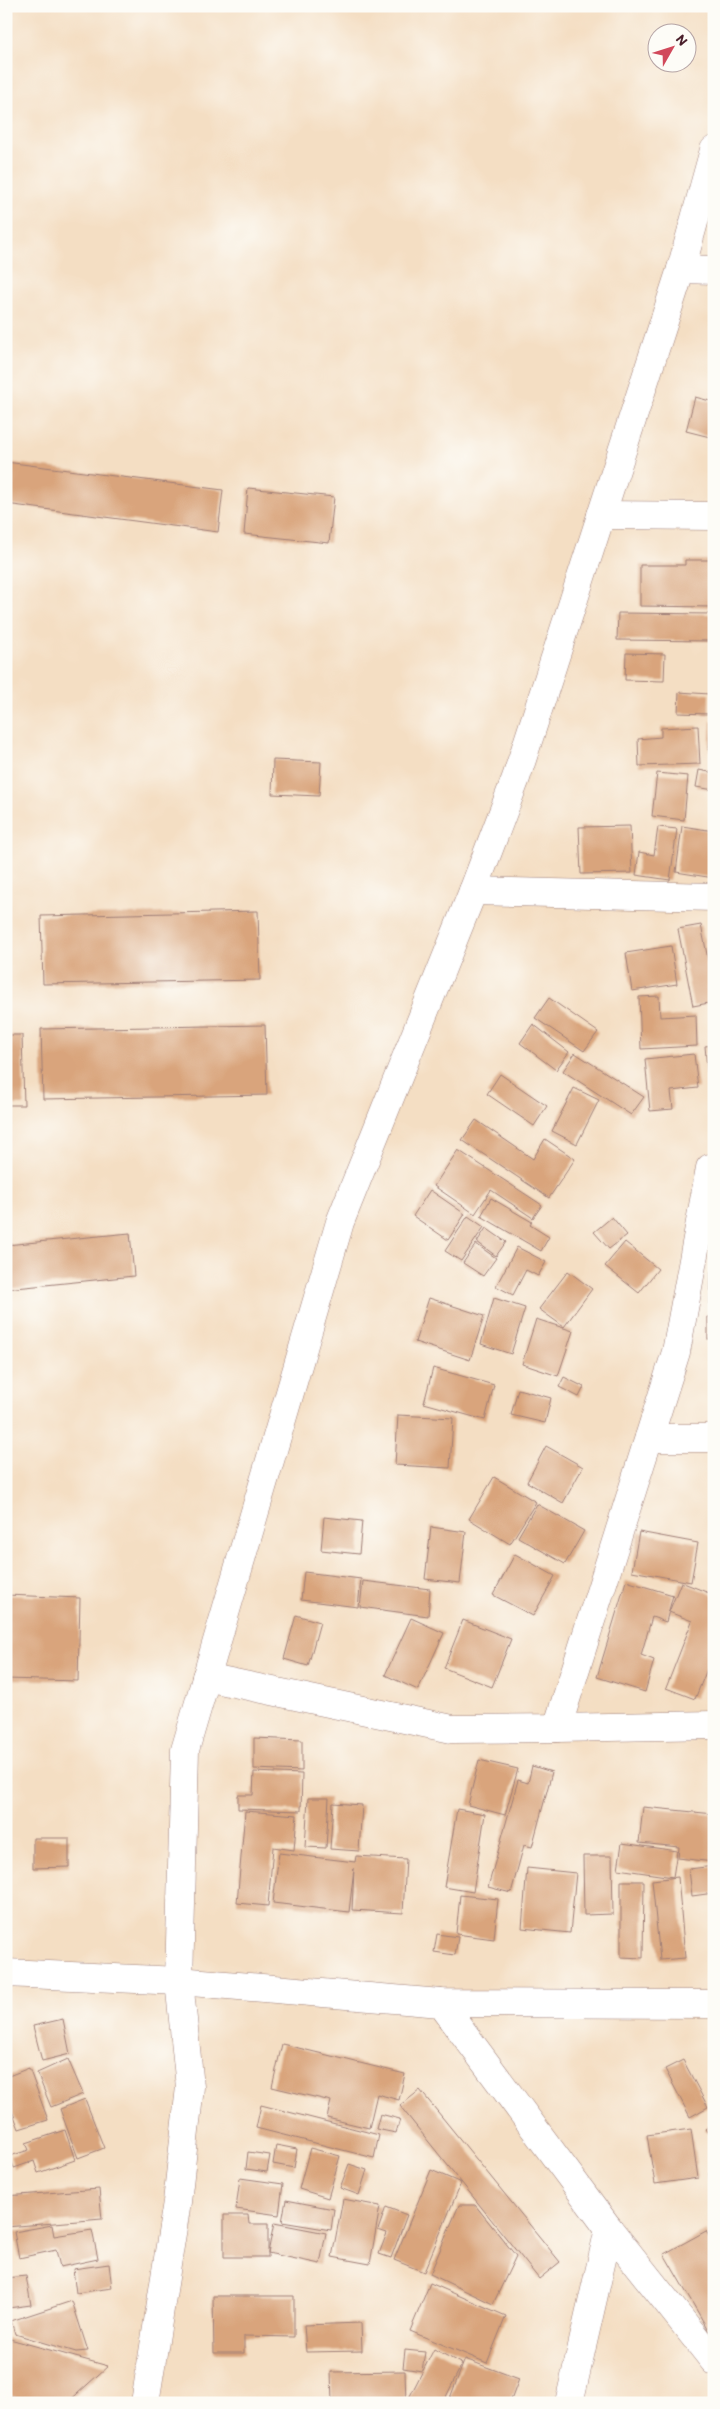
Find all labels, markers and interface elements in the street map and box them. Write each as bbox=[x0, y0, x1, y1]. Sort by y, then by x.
north arrow bbox=[648, 22, 698, 72]
text: N bbox=[672, 31, 691, 49]

